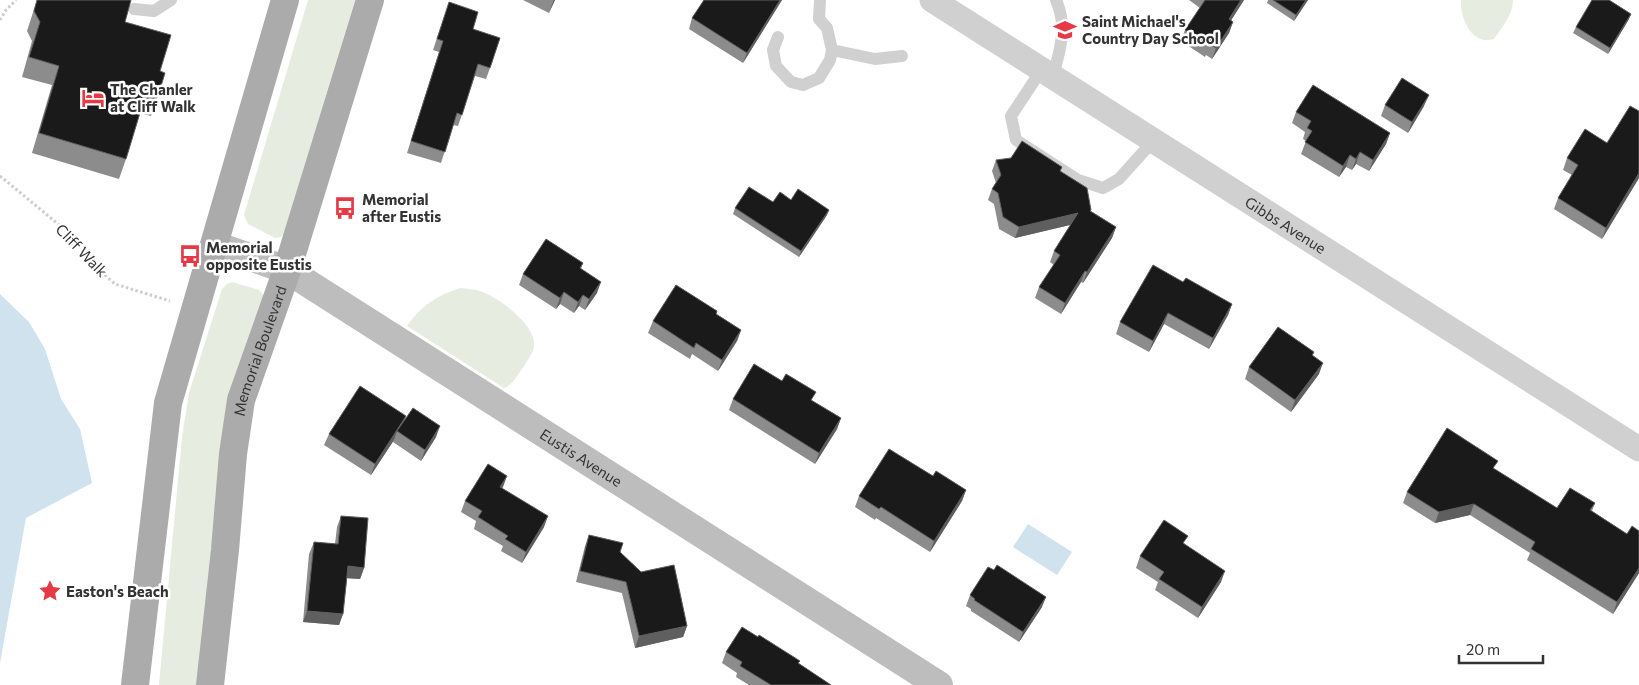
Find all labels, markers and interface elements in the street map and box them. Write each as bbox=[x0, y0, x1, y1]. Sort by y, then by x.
place label: Saint Michael's Country Day School bbox=[1082, 12, 1219, 47]
school or university icon: Saint Michael's Country Day School bbox=[1052, 17, 1078, 43]
place label: The Chanler at Cliff Walk bbox=[110, 80, 196, 115]
hotel icon: The Chanler at Cliff Walk bbox=[80, 85, 106, 111]
place label: Memorial after Eustis bbox=[362, 190, 441, 225]
street label: Gibbs Avenue bbox=[1242, 192, 1330, 257]
bus stop icon: Memorial after Eustis bbox=[332, 195, 358, 221]
street label: Cliff Walk bbox=[52, 220, 112, 280]
place label: Memorial opposite Eustis bbox=[206, 238, 312, 273]
bus stop icon: Memorial opposite Eustis bbox=[177, 243, 203, 269]
street label: Memorial Boulevard bbox=[230, 283, 290, 417]
street label: Eustis Avenue bbox=[537, 424, 626, 490]
place icon: Easton's Beach bbox=[37, 578, 63, 604]
place label: Easton's Beach bbox=[66, 582, 169, 600]
scale bar bbox=[1459, 632, 1543, 664]
text: 20 m bbox=[1466, 640, 1500, 658]

